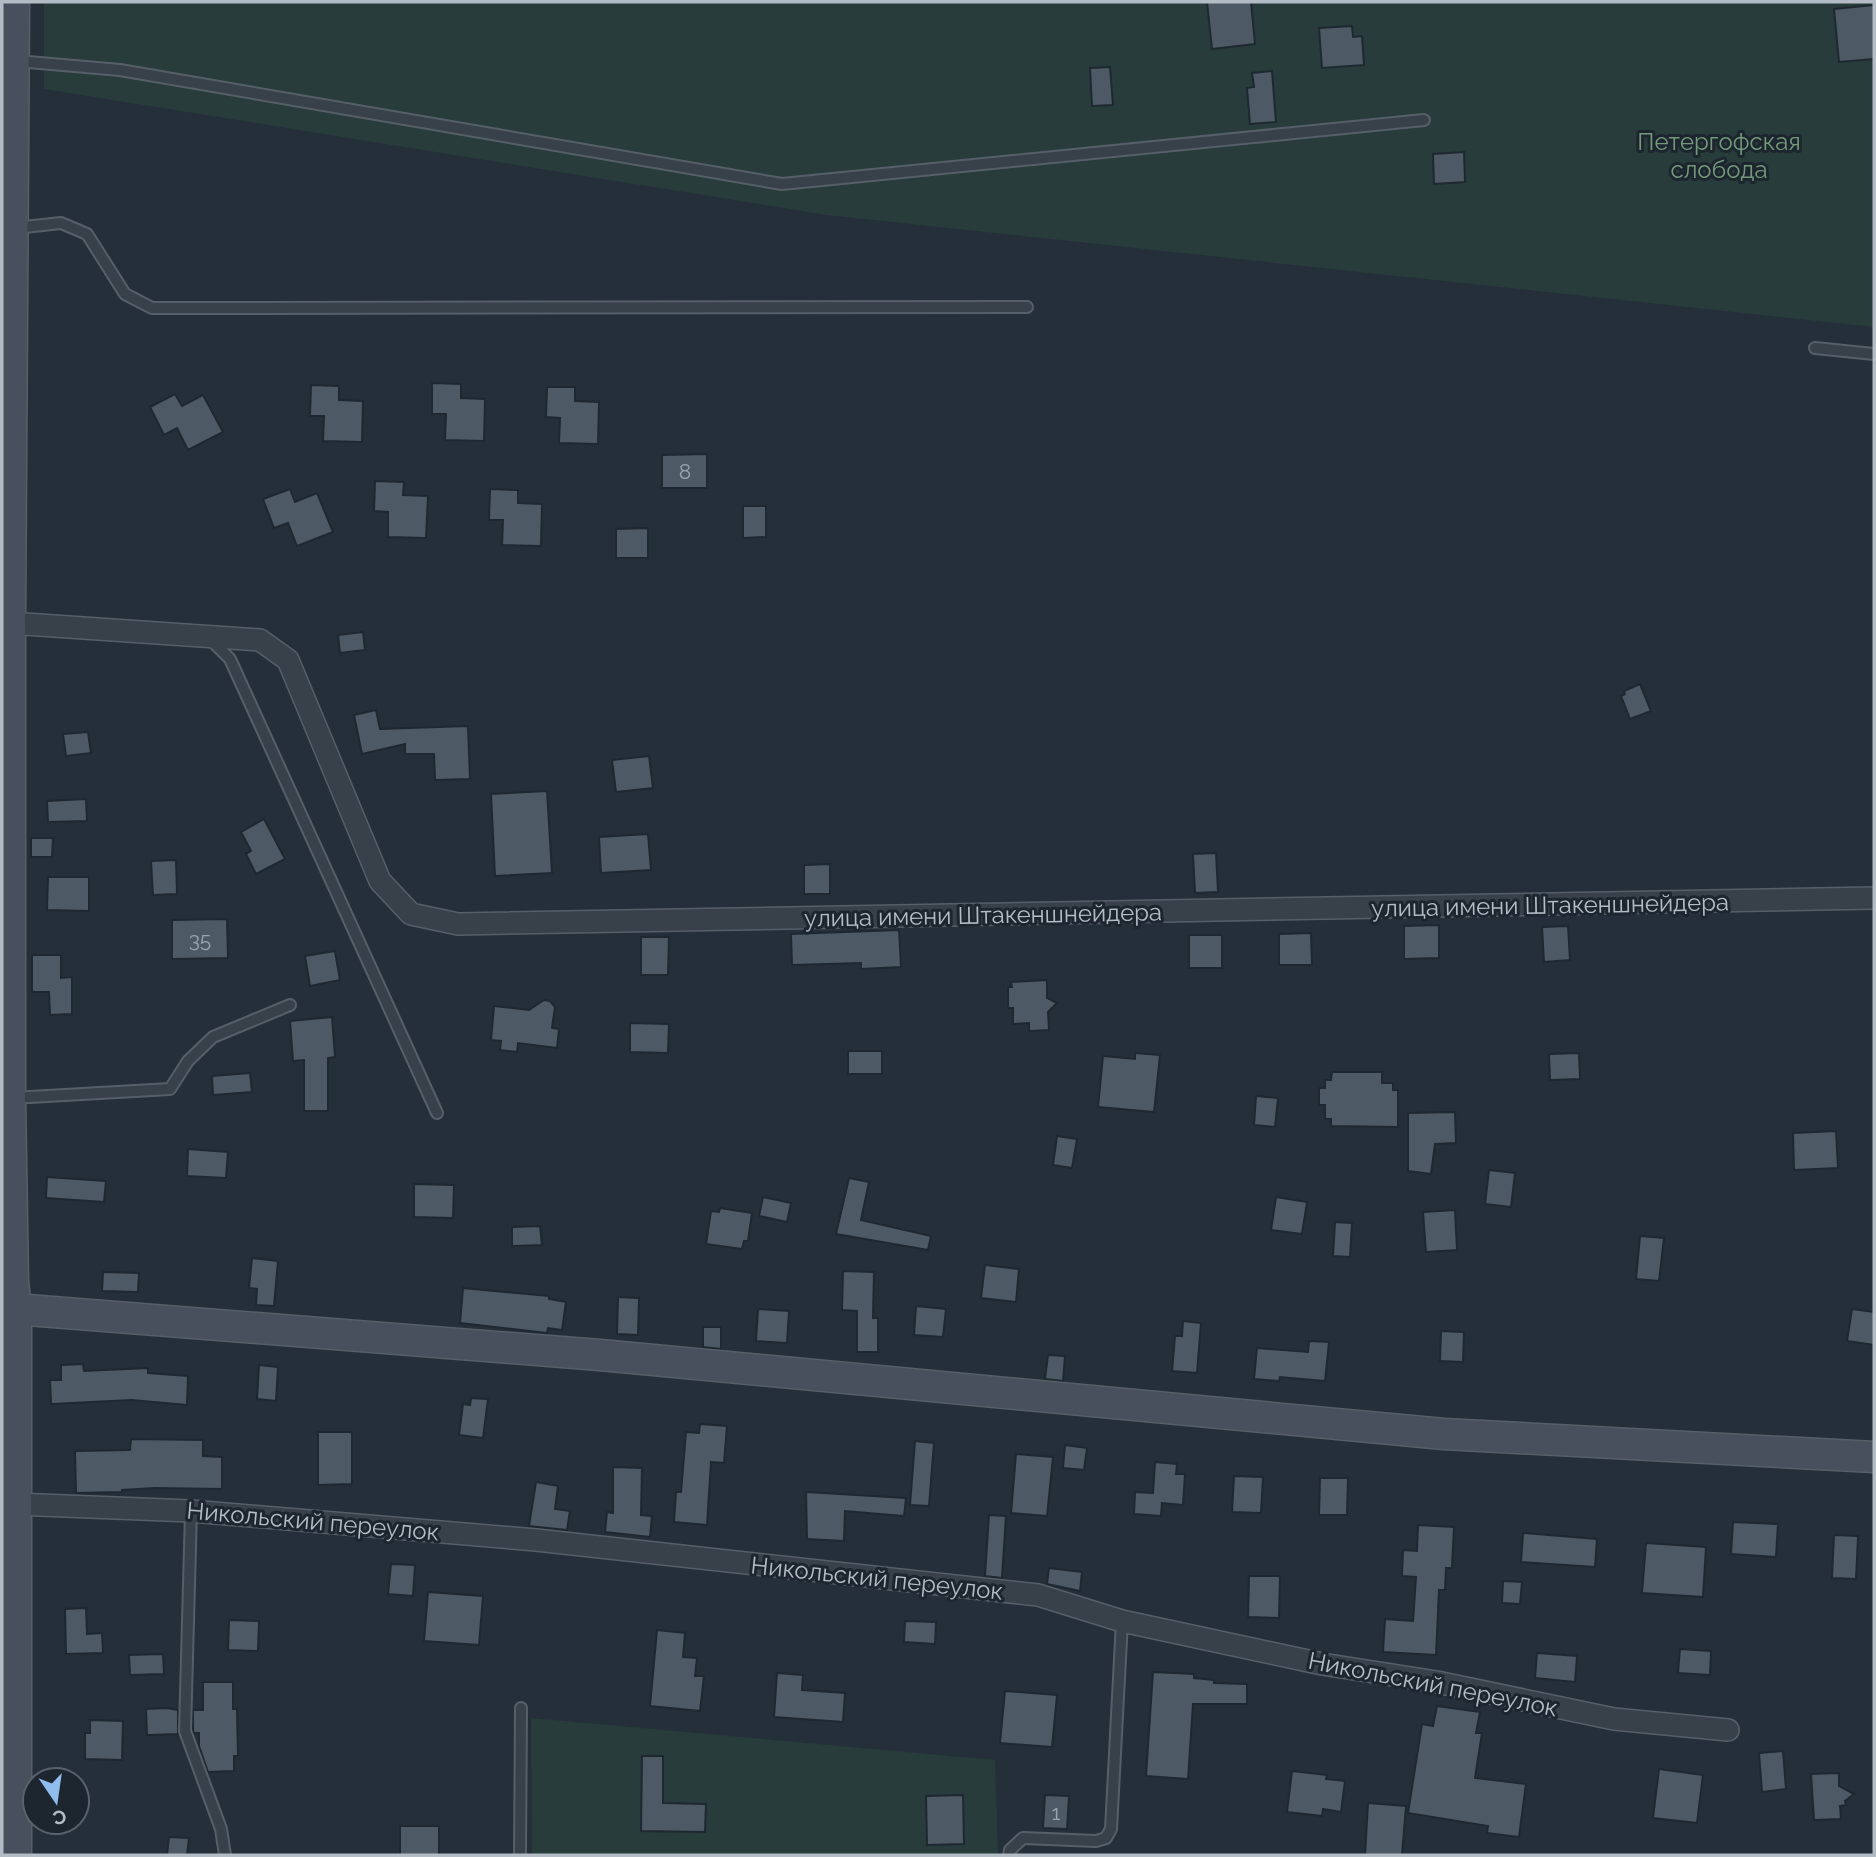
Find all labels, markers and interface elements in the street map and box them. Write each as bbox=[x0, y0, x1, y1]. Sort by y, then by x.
park label: Петергофская слобода bbox=[1637, 127, 1801, 184]
house number: 8 bbox=[679, 459, 691, 484]
street label: улица имени Штакеншнейдера bbox=[1371, 887, 1729, 923]
street label: улица имени Штакеншнейдера bbox=[804, 897, 1162, 933]
house number: 35 bbox=[189, 927, 211, 952]
street label: Никольский переулок bbox=[185, 1496, 441, 1546]
street label: Никольский переулок bbox=[749, 1550, 1005, 1606]
street label: Никольский переулок bbox=[1306, 1646, 1560, 1722]
north arrow bbox=[21, 1766, 91, 1836]
house number: 1 bbox=[1052, 1800, 1061, 1825]
text: С bbox=[51, 1805, 69, 1830]

